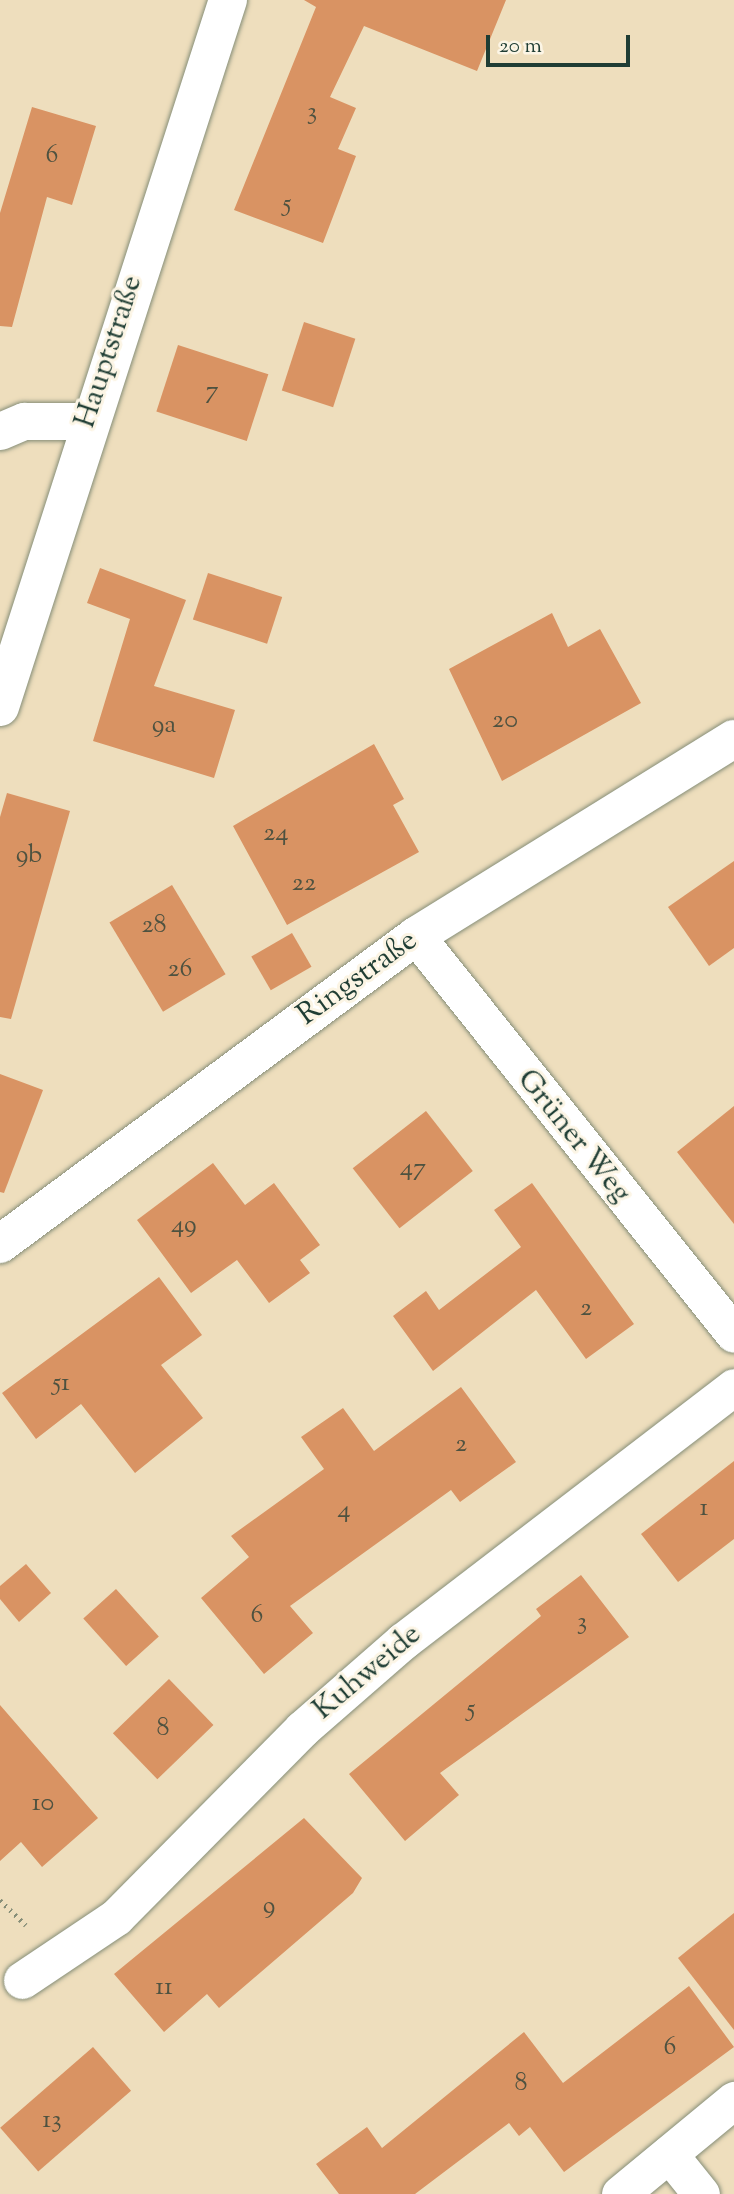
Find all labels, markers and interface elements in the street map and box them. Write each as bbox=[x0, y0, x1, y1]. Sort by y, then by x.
scale bar bbox=[489, 21, 632, 65]
text: 20 m bbox=[499, 32, 542, 62]
house number: 3 bbox=[307, 97, 317, 129]
house number: 6 bbox=[46, 140, 58, 172]
house number: 5 bbox=[283, 189, 291, 221]
street label: Hauptstraße bbox=[68, 271, 152, 433]
house number: 7 bbox=[205, 376, 219, 408]
house number: 20 bbox=[492, 705, 518, 737]
house number: 9a bbox=[152, 710, 176, 742]
house number: 24 bbox=[263, 818, 289, 850]
house number: 9b bbox=[16, 840, 42, 872]
house number: 22 bbox=[292, 868, 316, 900]
house number: 28 bbox=[141, 910, 167, 942]
street label: Ringstraße bbox=[291, 924, 425, 1034]
house number: 26 bbox=[167, 954, 193, 986]
street label: Grüner Weg bbox=[508, 1063, 638, 1211]
house number: 47 bbox=[400, 1153, 426, 1185]
house number: 49 bbox=[171, 1210, 197, 1242]
house number: 2 bbox=[580, 1293, 592, 1325]
house number: 51 bbox=[52, 1368, 70, 1400]
house number: 2 bbox=[455, 1429, 467, 1461]
house number: 1 bbox=[700, 1493, 708, 1525]
house number: 4 bbox=[337, 1495, 351, 1527]
house number: 6 bbox=[251, 1600, 263, 1632]
house number: 3 bbox=[577, 1607, 587, 1639]
street label: Kuhweide bbox=[307, 1617, 429, 1729]
house number: 5 bbox=[467, 1694, 475, 1726]
house number: 8 bbox=[157, 1713, 169, 1745]
house number: 10 bbox=[32, 1788, 54, 1820]
house number: 9 bbox=[263, 1891, 275, 1923]
house number: 11 bbox=[155, 1972, 173, 2004]
house number: 6 bbox=[664, 2032, 676, 2064]
house number: 8 bbox=[515, 2068, 527, 2100]
house number: 13 bbox=[42, 2105, 62, 2137]

